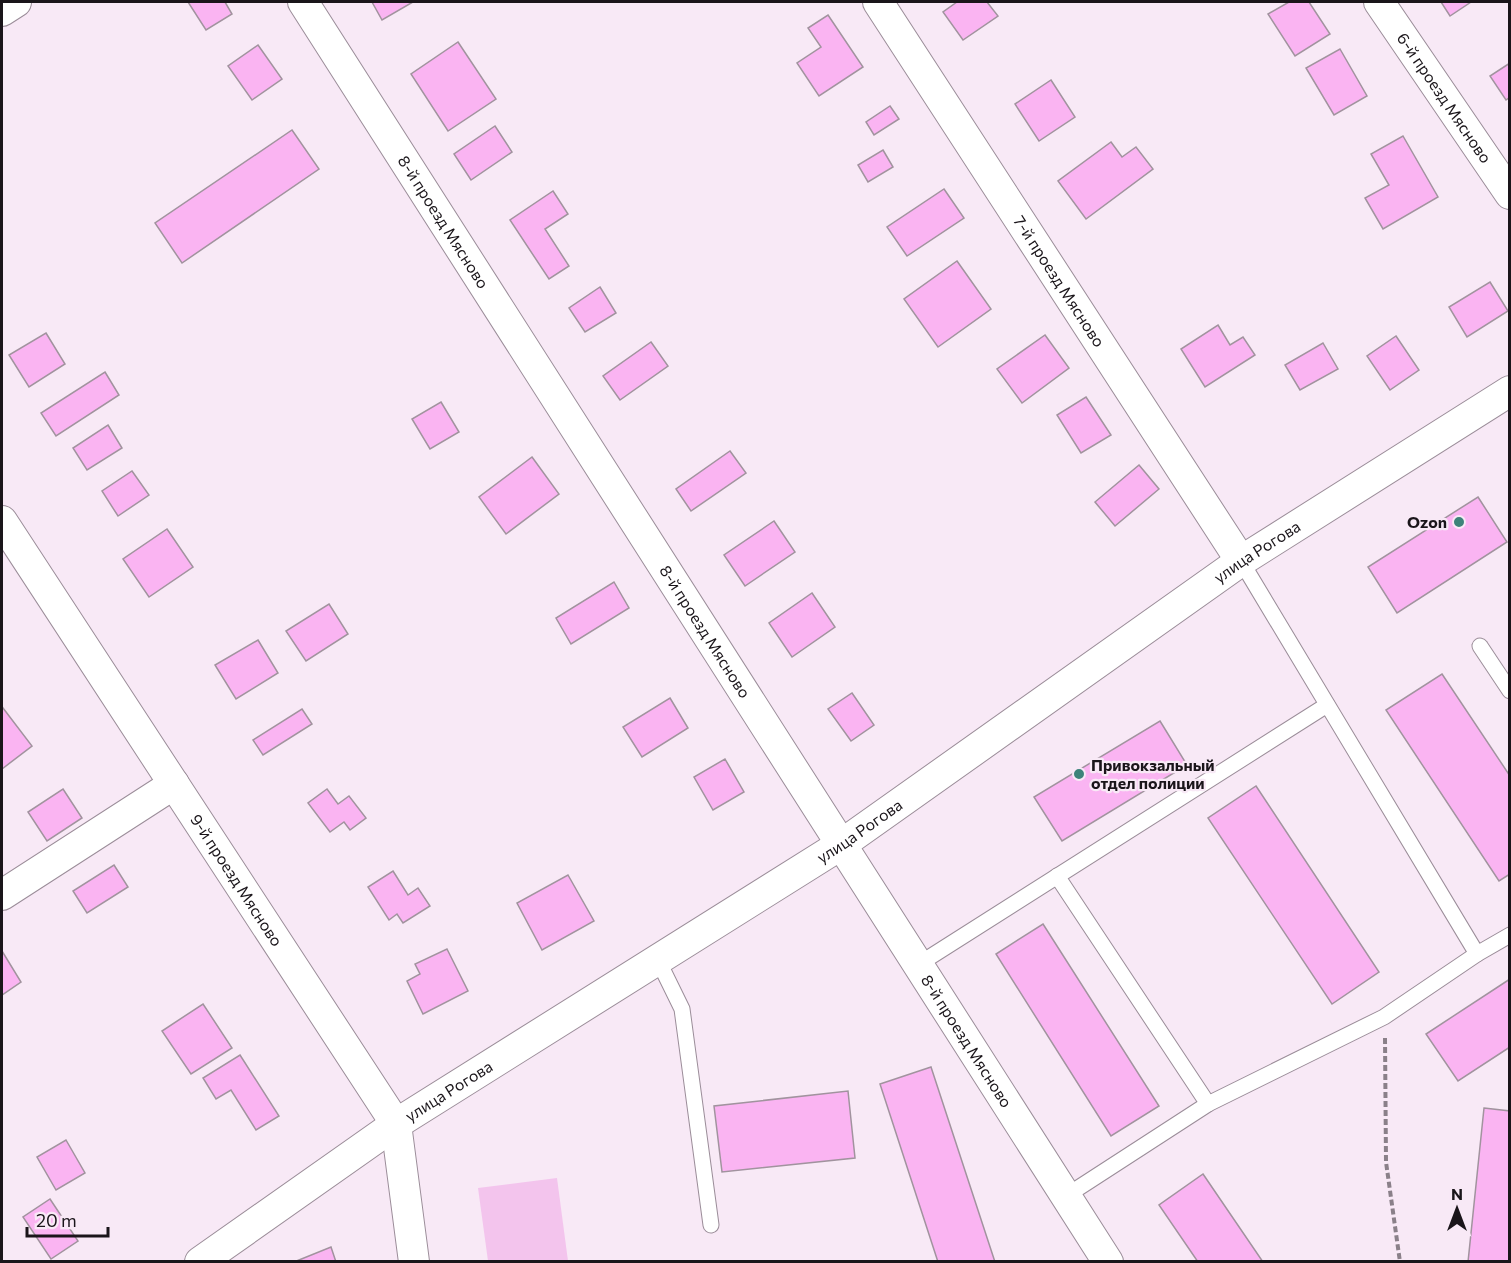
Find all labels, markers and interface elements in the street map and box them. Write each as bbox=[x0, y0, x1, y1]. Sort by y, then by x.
street label: 6-й проезд Мясново bbox=[1394, 29, 1496, 166]
street label: 8-й проезд Мясново bbox=[395, 152, 493, 292]
street label: 7-й проезд Мясново bbox=[1010, 212, 1109, 350]
place label: Ozon bbox=[1407, 512, 1447, 531]
marker: Ozon bbox=[1452, 515, 1466, 529]
street label: улица Рогова bbox=[1210, 516, 1303, 586]
street label: 8-й проезд Мясново bbox=[656, 561, 755, 701]
place label: Привокзальный отдел полиции bbox=[1091, 755, 1215, 792]
marker: Привокзальный отдел полиции bbox=[1072, 767, 1086, 781]
street label: улица Рогова bbox=[813, 795, 905, 867]
street label: 9-й проезд Мясново bbox=[187, 810, 287, 949]
street label: 8-й проезд Мясново bbox=[918, 971, 1017, 1111]
street label: улица Рогова bbox=[401, 1056, 496, 1125]
north arrow bbox=[1427, 1179, 1487, 1239]
text: N bbox=[1451, 1184, 1463, 1203]
scale bar bbox=[27, 1200, 108, 1238]
text: 20 m bbox=[36, 1209, 77, 1231]

